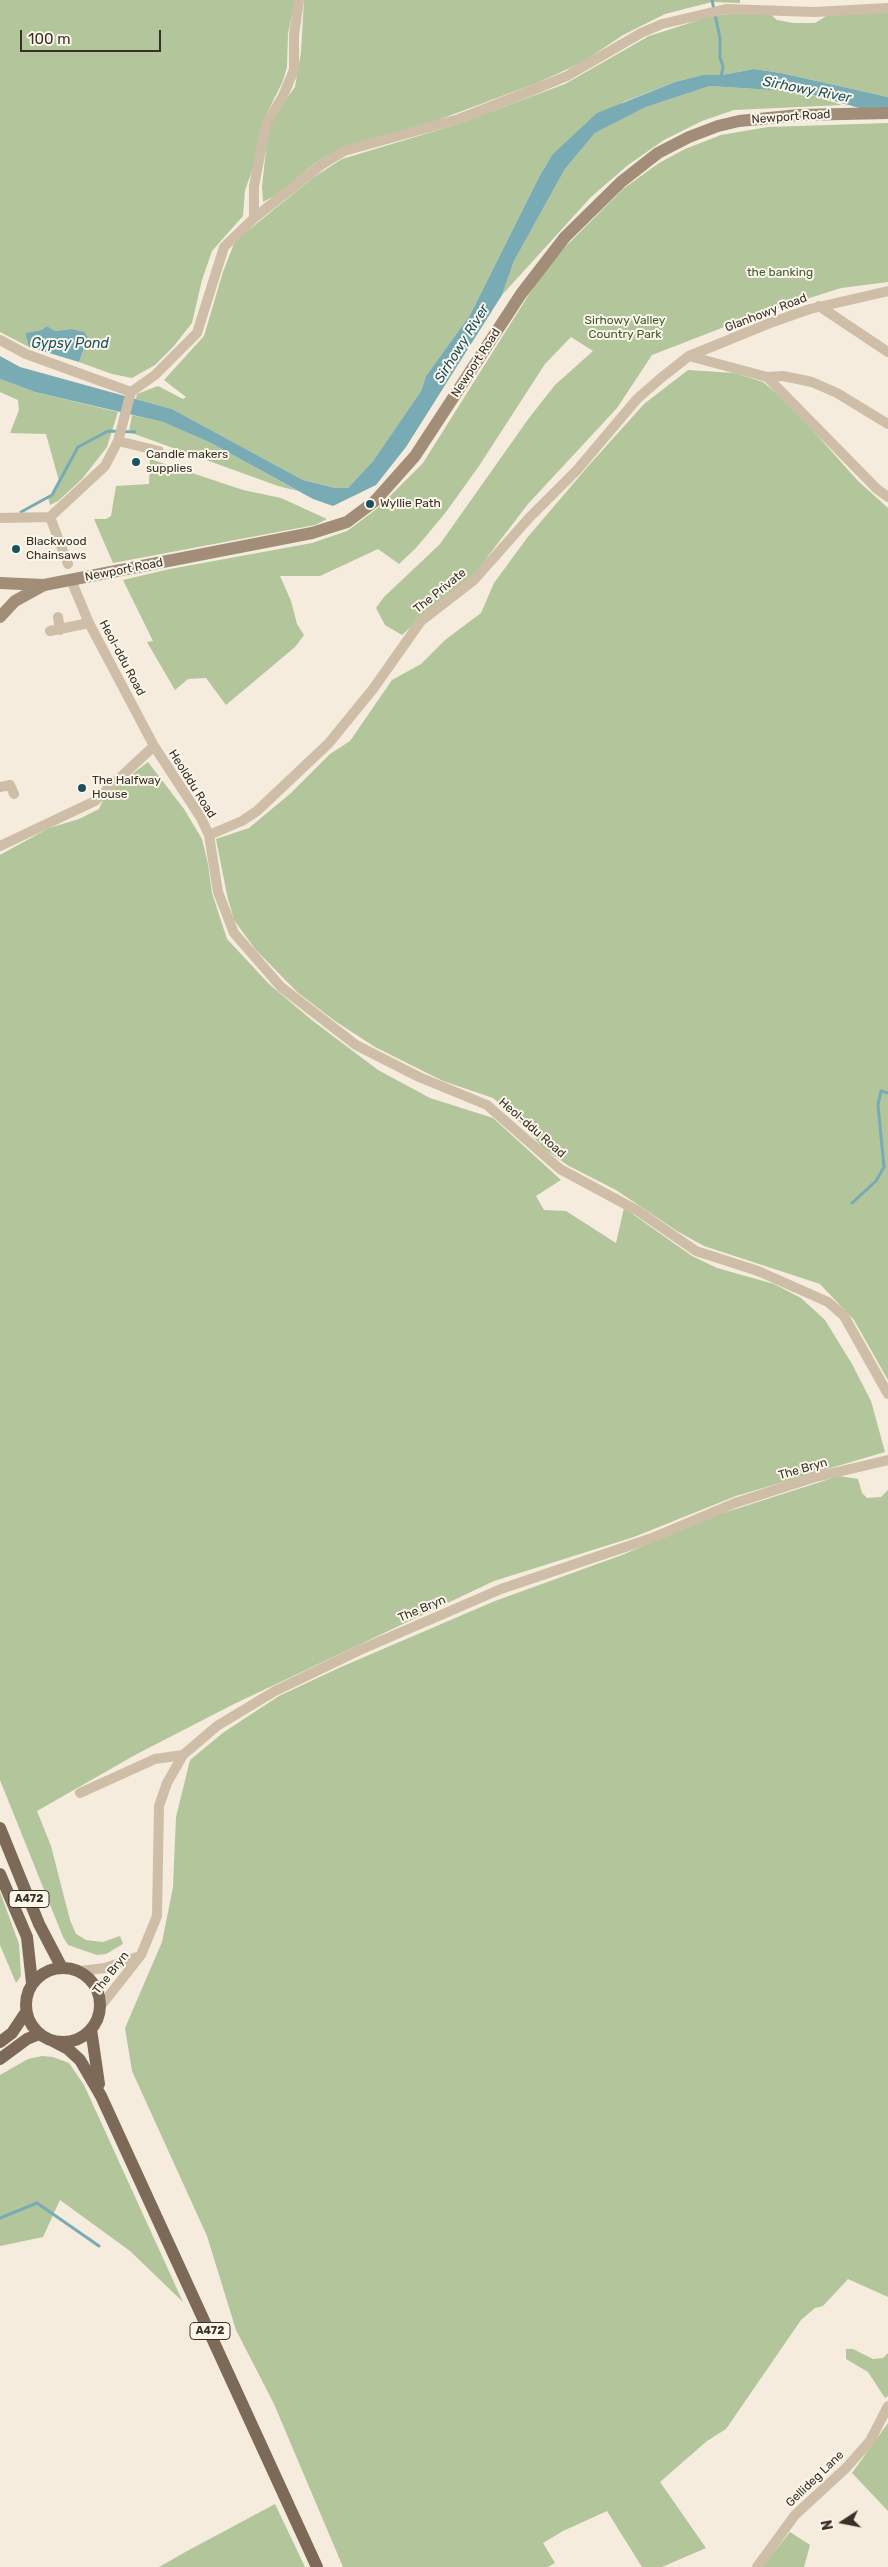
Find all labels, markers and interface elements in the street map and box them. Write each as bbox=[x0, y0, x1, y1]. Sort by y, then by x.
scale bar bbox=[22, 20, 164, 52]
text: 100 m bbox=[28, 30, 70, 48]
water label: Sirhowy River bbox=[761, 73, 853, 107]
street label: Newport Road bbox=[751, 107, 831, 127]
park label: the banking bbox=[747, 266, 813, 280]
street label: Glanhowy Road bbox=[723, 291, 809, 335]
water label: Sirhowy River bbox=[431, 302, 493, 386]
park label: Sirhowy Valley Country Park bbox=[585, 314, 665, 342]
street label: Newport Road bbox=[448, 326, 504, 400]
water label: Gypsy Pond bbox=[31, 336, 109, 352]
place label: Candle makers supplies bbox=[146, 448, 228, 476]
marker: Candle makers supplies bbox=[130, 456, 142, 468]
place label: Wyllie Path bbox=[380, 497, 441, 511]
marker: Wyllie Path bbox=[364, 498, 376, 510]
place label: Blackwood Chainsaws bbox=[26, 535, 87, 563]
marker: Blackwood Chainsaws bbox=[10, 543, 22, 555]
street label: Newport Road bbox=[84, 555, 164, 585]
street label: The Private bbox=[411, 566, 469, 616]
street label: Heol-ddu Road bbox=[96, 618, 148, 698]
street label: Heolddu Road bbox=[165, 747, 219, 821]
place label: The Halfway House bbox=[92, 774, 161, 802]
marker: The Halfway House bbox=[76, 782, 88, 794]
street label: Heol-ddu Road bbox=[496, 1095, 568, 1161]
street label: The Bryn bbox=[777, 1455, 829, 1483]
street label: The Bryn bbox=[396, 1593, 448, 1625]
road number: A472 bbox=[9, 1890, 49, 1908]
street label: The Bryn bbox=[90, 1949, 132, 1997]
road number: A472 bbox=[190, 2322, 230, 2340]
street label: Gellideg Lane bbox=[783, 2448, 847, 2510]
north arrow bbox=[818, 2497, 868, 2547]
text: N bbox=[818, 2518, 837, 2532]

